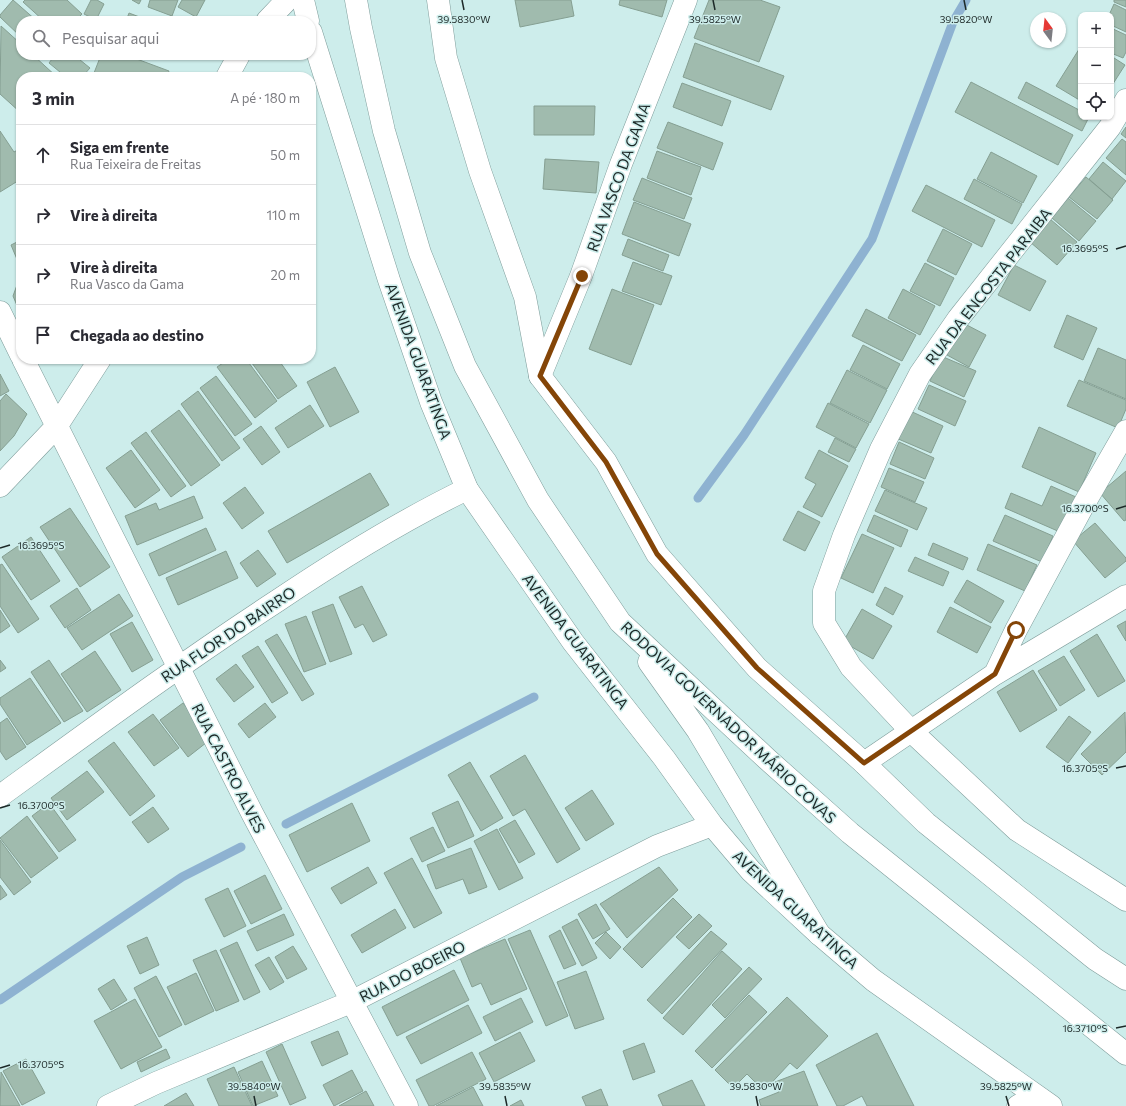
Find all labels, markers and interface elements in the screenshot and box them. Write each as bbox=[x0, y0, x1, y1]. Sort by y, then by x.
north arrow bbox=[1030, 12, 1066, 48]
map controls bbox=[1078, 12, 1114, 120]
button: + bbox=[1078, 12, 1114, 48]
text: 39.5830°W bbox=[438, 13, 490, 25]
text: 39.5825°W bbox=[689, 13, 741, 25]
text: 39.5820°W bbox=[940, 13, 992, 25]
search box bbox=[16, 16, 316, 60]
icon: search bbox=[30, 27, 52, 49]
text: Pesquisar aqui bbox=[62, 29, 159, 47]
button: − bbox=[1078, 48, 1114, 84]
button: locate bbox=[1078, 84, 1114, 120]
text: 3 min bbox=[32, 88, 75, 109]
text: A pé · 180 m bbox=[230, 90, 300, 106]
street label: RUA VASCO DA GAMA bbox=[583, 100, 653, 254]
text: Siga em frente bbox=[70, 138, 169, 156]
icon: ahead bbox=[32, 144, 54, 166]
text: 50 m bbox=[270, 147, 300, 163]
text: Rua Teixeira de Freitas bbox=[70, 156, 201, 172]
icon: right bbox=[32, 204, 54, 226]
street label: RUA DA ENCOSTA PARAIBA bbox=[921, 204, 1055, 368]
text: Vire à direita bbox=[70, 206, 158, 224]
text: 110 m bbox=[267, 207, 300, 223]
text: 16.3695°S bbox=[1062, 242, 1108, 254]
text: Vire à direita bbox=[70, 258, 158, 276]
icon: right bbox=[32, 264, 54, 286]
text: 20 m bbox=[271, 267, 300, 283]
route end bbox=[573, 267, 591, 285]
text: Rua Vasco da Gama bbox=[70, 276, 184, 292]
street label: AVENIDA GUARATINGA bbox=[382, 280, 456, 442]
icon: arrive bbox=[32, 324, 54, 346]
text: Chegada ao destino bbox=[70, 326, 204, 344]
text: 16.3700°S bbox=[1061, 502, 1109, 514]
text: 16.3695°S bbox=[18, 539, 64, 551]
street label: AVENIDA GUARATINGA bbox=[519, 570, 633, 712]
street label: RUA FLOR DO BAIRRO bbox=[157, 582, 299, 686]
street label: RODOVIA GOVERNADOR MÁRIO COVAS bbox=[618, 617, 841, 827]
route start bbox=[1007, 621, 1025, 639]
street label: RUA CASTRO ALVES bbox=[189, 700, 270, 836]
text: 16.3705°S bbox=[1062, 762, 1108, 774]
text: 16.3700°S bbox=[17, 799, 65, 811]
street label: AVENIDA GUARATINGA bbox=[729, 846, 863, 972]
street label: RUA DO BOEIRO bbox=[356, 936, 468, 1006]
text: 16.3710°S bbox=[1063, 1022, 1108, 1034]
text: 16.3705°S bbox=[18, 1058, 64, 1070]
text: 39.5840°W bbox=[227, 1080, 281, 1092]
text: 39.5835°W bbox=[479, 1080, 531, 1092]
text: 39.5830°W bbox=[730, 1080, 782, 1092]
text: 39.5825°W bbox=[980, 1080, 1032, 1092]

